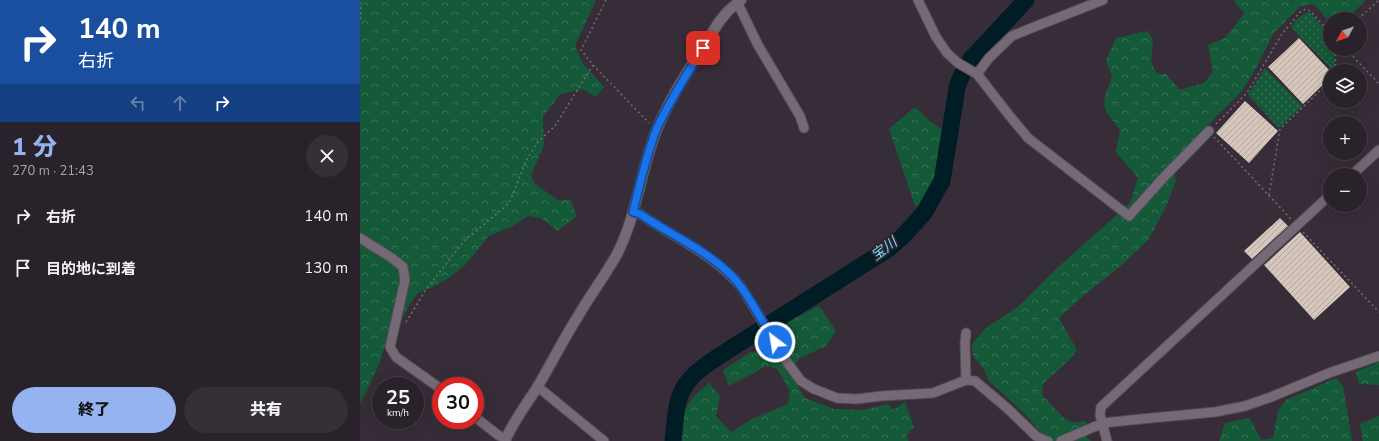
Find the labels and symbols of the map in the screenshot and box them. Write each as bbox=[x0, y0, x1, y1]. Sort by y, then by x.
north arrow bbox=[1323, 12, 1367, 56]
pin bbox=[686, 31, 720, 65]
water label: 宝川 bbox=[867, 232, 902, 265]
position arrow bbox=[754, 321, 796, 363]
speed limit sign: 30 bbox=[432, 377, 484, 429]

